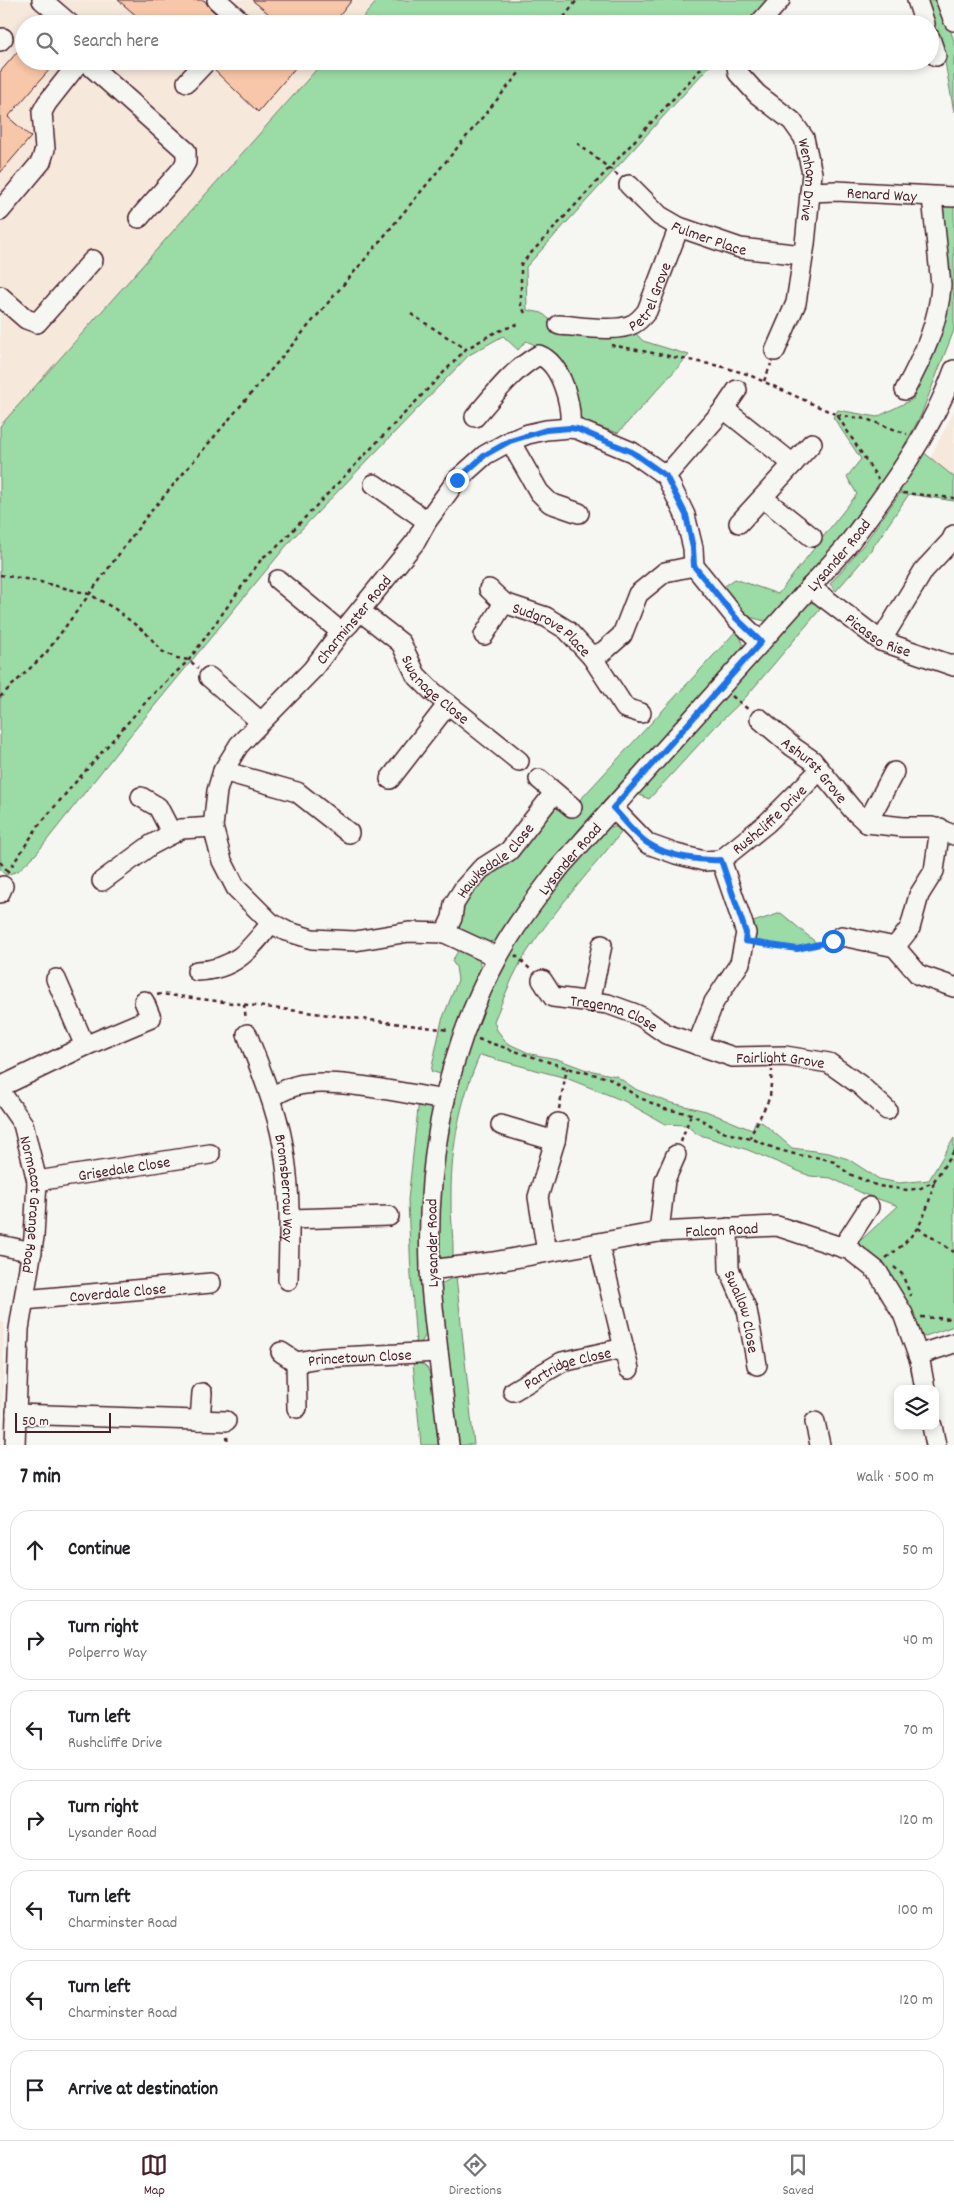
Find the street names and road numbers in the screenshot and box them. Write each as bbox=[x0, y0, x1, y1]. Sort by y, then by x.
street label: Wenham Drive bbox=[790, 136, 822, 222]
street label: Renard Way bbox=[846, 183, 918, 209]
street label: Fulmer Place bbox=[666, 216, 747, 263]
street label: Petrel Grove bbox=[625, 259, 679, 339]
street label: Lysander Road bbox=[803, 515, 877, 597]
street label: Charminster Road bbox=[311, 571, 398, 670]
street label: Sudgrove Place bbox=[509, 598, 595, 663]
street label: Picasso Rise bbox=[839, 609, 914, 664]
street label: Swanage Close bbox=[394, 652, 473, 731]
street label: Ashurst Grove bbox=[775, 733, 852, 809]
street label: Rushcliffe Drive bbox=[728, 780, 813, 861]
street label: Hawksdale Close bbox=[451, 819, 541, 903]
street label: Lysander Road bbox=[533, 819, 608, 901]
street label: Tregenna Close bbox=[569, 990, 662, 1039]
street label: Fairlight Grove bbox=[736, 1047, 826, 1076]
street label: Bromsberrow Way bbox=[267, 1132, 298, 1243]
street label: Normacot Grange Road bbox=[12, 1134, 46, 1275]
street label: Grisedale Close bbox=[77, 1151, 172, 1188]
street label: Lysander Road bbox=[421, 1198, 446, 1288]
street label: Falcon Road bbox=[685, 1218, 759, 1245]
street label: Swallow Close bbox=[717, 1267, 764, 1355]
street label: Coverdale Close bbox=[69, 1278, 167, 1310]
street label: Partridge Close bbox=[520, 1342, 614, 1396]
street label: Princetown Close bbox=[306, 1344, 412, 1374]

